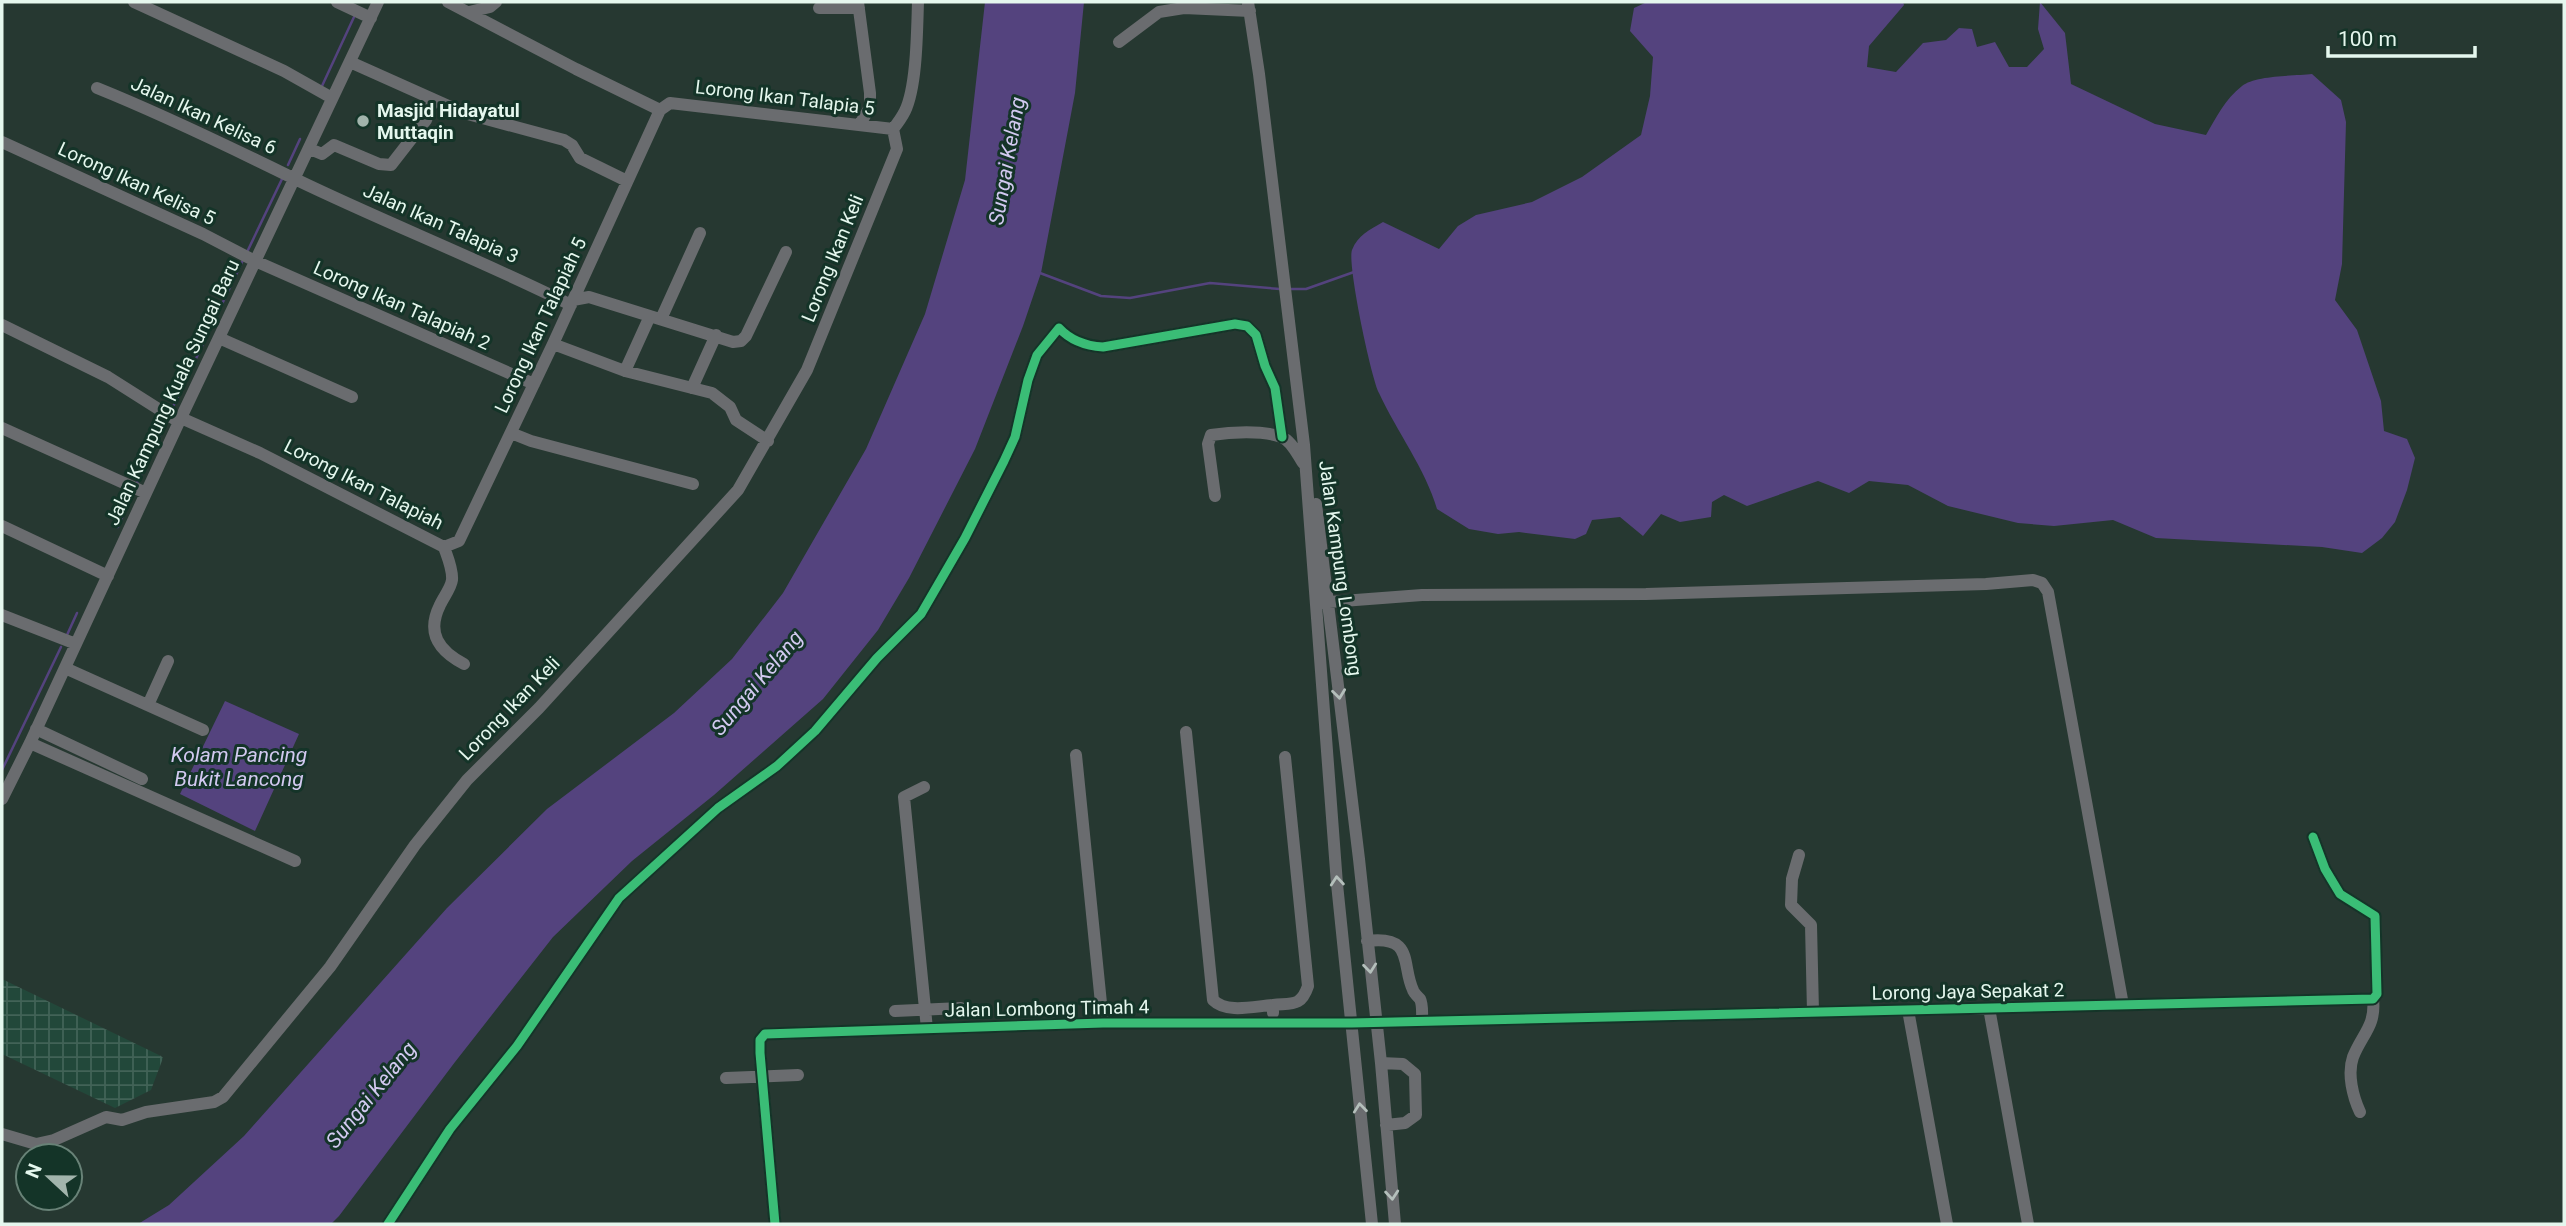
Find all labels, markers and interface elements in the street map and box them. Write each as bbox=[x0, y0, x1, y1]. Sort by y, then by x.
scale bar bbox=[2328, 14, 2475, 58]
text: 100 m bbox=[2338, 27, 2397, 51]
street label: Jalan Ikan Kelisa 6 bbox=[127, 72, 280, 159]
street label: Lorong Ikan Talapia 5 bbox=[694, 75, 876, 120]
water label: Sungai Kelang bbox=[984, 95, 1030, 227]
place label: Masjid Hidayatul Muttaqin bbox=[377, 99, 520, 144]
marker: Masjid Hidayatul Muttaqin bbox=[355, 113, 371, 129]
street label: Lorong Ikan Kelisa 5 bbox=[54, 137, 219, 230]
street label: Jalan Ikan Talapia 3 bbox=[360, 179, 522, 268]
street label: Lorong Ikan Keli bbox=[796, 191, 868, 325]
street label: Lorong Ikan Talapiah 5 bbox=[490, 234, 591, 417]
street label: Jalan Kampung Kuala Sungai Baru bbox=[101, 256, 244, 529]
street label: Lorong Ikan Talapiah 2 bbox=[310, 256, 494, 355]
street label: Lorong Ikan Talapiah bbox=[280, 434, 447, 535]
street label: Jalan Kampung Lombong bbox=[1314, 459, 1367, 677]
water label: Sungai Kelang bbox=[706, 626, 808, 740]
street label: Lorong Ikan Keli bbox=[454, 652, 565, 765]
one-way arrow bbox=[1332, 688, 1347, 700]
water label: Kolam Pancing Bukit Lancong bbox=[171, 743, 307, 791]
one-way arrow bbox=[1330, 875, 1345, 886]
one-way arrow bbox=[1362, 963, 1377, 974]
street label: Lorong Jaya Sepakat 2 bbox=[1872, 978, 2064, 1005]
street label: Jalan Lombong Timah 4 bbox=[945, 995, 1150, 1022]
water label: Sungai Kelang bbox=[321, 1037, 421, 1153]
one-way arrow bbox=[1353, 1102, 1368, 1113]
north arrow bbox=[14, 1142, 84, 1212]
text: N bbox=[21, 1160, 47, 1181]
one-way arrow bbox=[1384, 1190, 1399, 1201]

